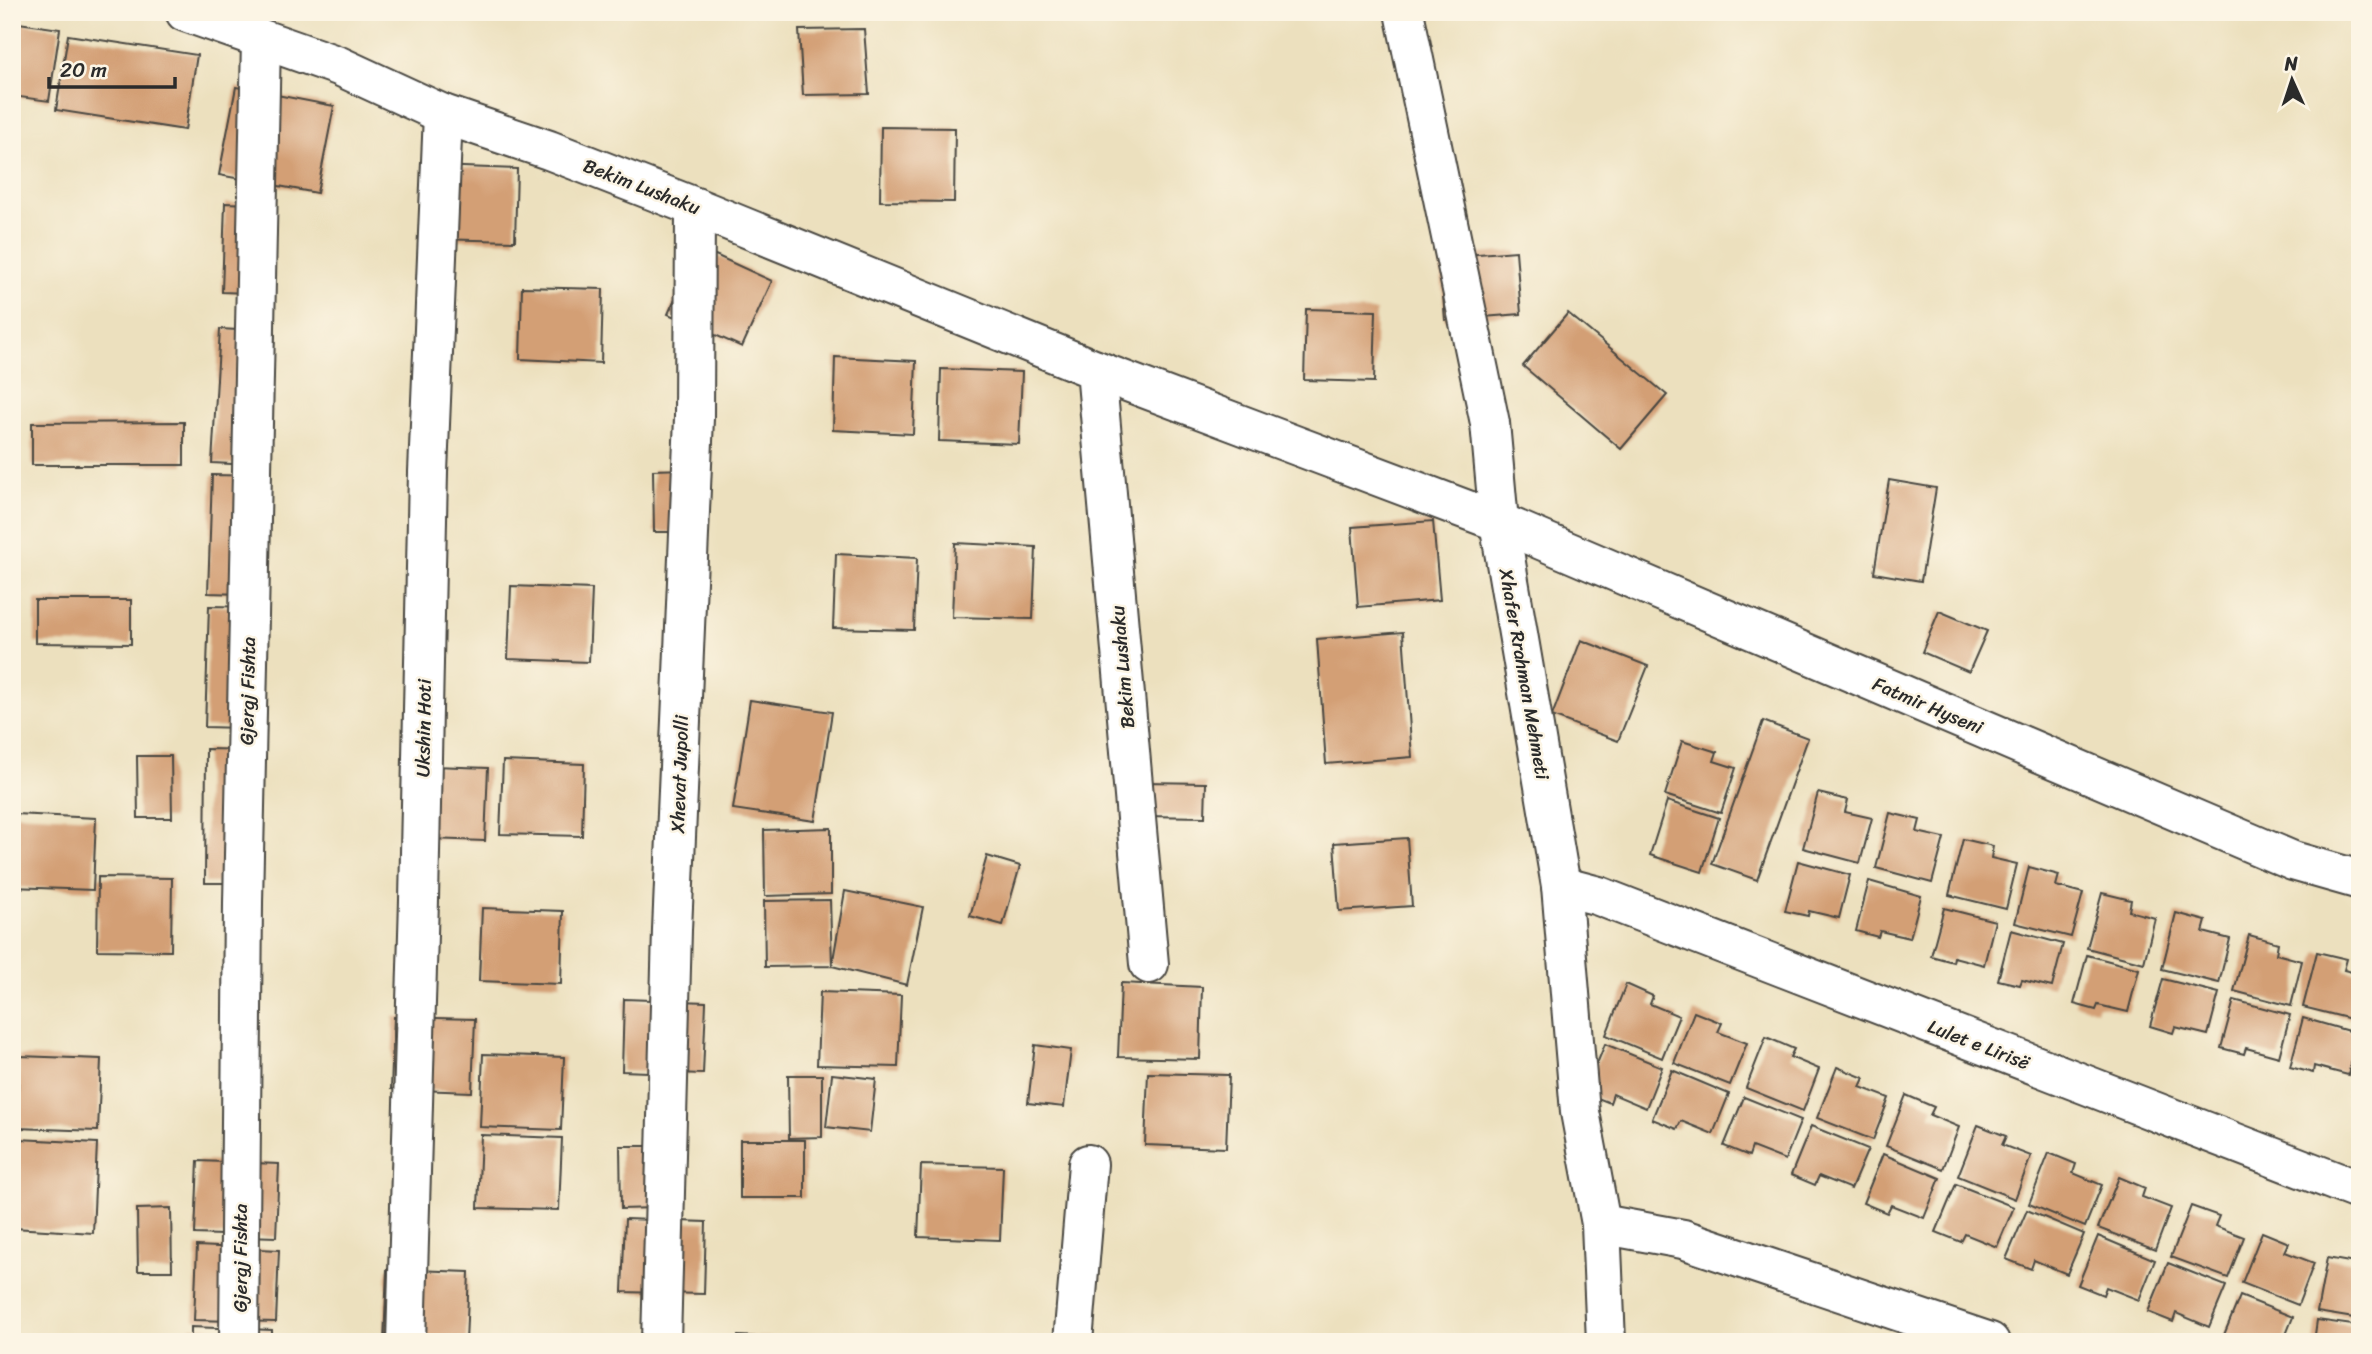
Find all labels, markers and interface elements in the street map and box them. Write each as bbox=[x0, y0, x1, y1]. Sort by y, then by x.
scale bar bbox=[49, 46, 175, 90]
north arrow bbox=[2256, 46, 2326, 116]
text: N bbox=[2283, 47, 2299, 80]
text: 20 m bbox=[60, 51, 107, 89]
street label: Bekim Lushaku bbox=[578, 149, 705, 224]
street label: Xhafer Rrahman Mehmeti bbox=[1490, 565, 1559, 783]
street label: Bekim Lushaku bbox=[1101, 604, 1144, 730]
street label: Gjergj Fishta bbox=[230, 636, 265, 745]
street label: Fatmir Hyseni bbox=[1867, 667, 1989, 744]
street label: Ukshin Hoti bbox=[406, 678, 441, 778]
street label: Xhevat Jupolli bbox=[661, 714, 698, 835]
street label: Lulet e Lirisë bbox=[1923, 1010, 2036, 1079]
street label: Gjergj Fishta bbox=[224, 1203, 257, 1312]

